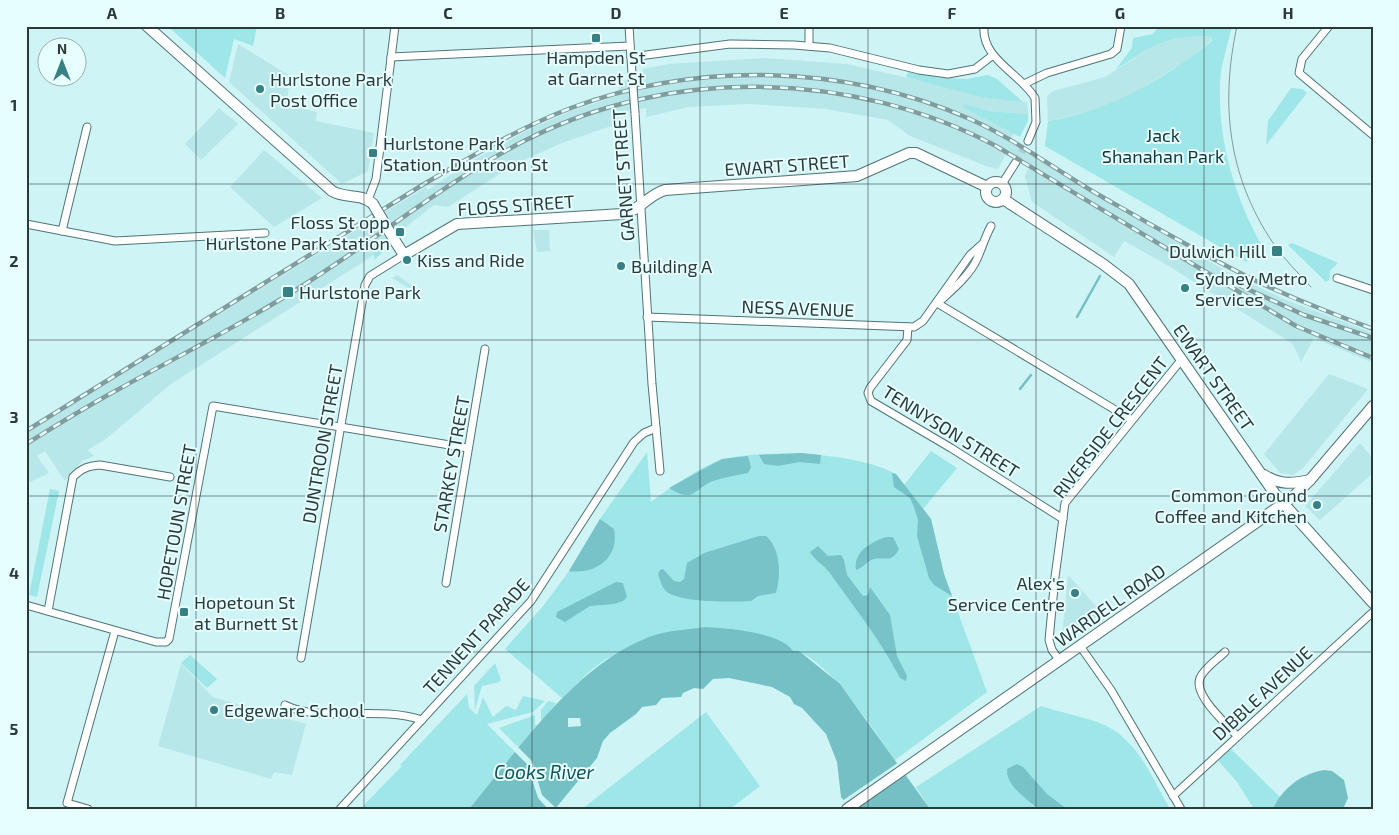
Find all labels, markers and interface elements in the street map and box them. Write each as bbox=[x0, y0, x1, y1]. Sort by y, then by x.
text: A bbox=[107, 3, 118, 22]
text: B bbox=[275, 3, 285, 22]
text: C bbox=[443, 3, 453, 22]
text: D bbox=[611, 3, 622, 22]
text: E bbox=[779, 3, 789, 22]
text: F bbox=[948, 3, 957, 22]
text: G bbox=[1115, 3, 1125, 22]
text: H bbox=[1282, 3, 1294, 22]
marker: Hampden St at Garnet St bbox=[590, 32, 602, 44]
north arrow bbox=[38, 38, 88, 88]
text: N bbox=[57, 40, 67, 57]
place label: Hampden St at Garnet St bbox=[546, 46, 646, 89]
place label: Hurlstone Park Post Office bbox=[270, 68, 392, 111]
marker: Hurlstone Park Post Office bbox=[254, 83, 266, 95]
text: 1 bbox=[11, 95, 17, 114]
street label: GARNET STREET bbox=[607, 107, 639, 242]
park label: Jack Shanahan Park bbox=[1102, 124, 1224, 167]
place label: Hurlstone Park Station, Duntroon St bbox=[383, 132, 548, 175]
marker: Hurlstone Park Station, Duntroon St bbox=[367, 147, 379, 159]
street label: EWART STREET bbox=[724, 150, 851, 180]
street label: FLOSS STREET bbox=[457, 190, 576, 220]
place label: Floss St opp Hurlstone Park Station bbox=[205, 211, 390, 254]
marker: Floss St opp Hurlstone Park Station bbox=[394, 226, 406, 238]
place label: Dulwich Hill bbox=[1169, 240, 1267, 262]
marker: Dulwich Hill bbox=[1270, 244, 1284, 258]
place label: Kiss and Ride bbox=[417, 249, 525, 271]
text: 2 bbox=[9, 251, 19, 270]
marker: Kiss and Ride bbox=[401, 254, 413, 266]
place label: Building A bbox=[631, 255, 713, 277]
marker: Building A bbox=[615, 260, 627, 272]
place label: Sydney Metro Services bbox=[1195, 267, 1307, 310]
place label: Hurlstone Park bbox=[299, 281, 421, 303]
marker: Sydney Metro Services bbox=[1179, 282, 1191, 294]
marker: Hurlstone Park bbox=[281, 285, 295, 299]
street label: NESS AVENUE bbox=[741, 295, 855, 321]
street label: EWART STREET bbox=[1169, 319, 1259, 435]
street label: RIVERSIDE CRESCENT bbox=[1048, 351, 1173, 502]
street label: DUNTROON STREET bbox=[297, 362, 347, 525]
street label: TENNYSON STREET bbox=[879, 380, 1024, 482]
street label: STARKEY STREET bbox=[428, 393, 474, 534]
text: 3 bbox=[9, 407, 19, 426]
street label: HOPETOUN STREET bbox=[151, 442, 201, 602]
place label: Common Ground Coffee and Kitchen bbox=[1155, 484, 1307, 527]
marker: Common Ground Coffee and Kitchen bbox=[1311, 499, 1323, 511]
street label: WARDELL ROAD bbox=[1051, 559, 1169, 651]
text: 4 bbox=[9, 563, 19, 582]
place label: Alex's Service Centre bbox=[948, 572, 1065, 615]
street label: TENNENT PARADE bbox=[418, 574, 534, 698]
marker: Alex's Service Centre bbox=[1069, 587, 1081, 599]
place label: Hopetoun St at Burnett St bbox=[194, 591, 298, 634]
marker: Hopetoun St at Burnett St bbox=[178, 606, 190, 618]
street label: DIBBLE AVENUE bbox=[1208, 641, 1316, 745]
place label: Edgeware School bbox=[224, 699, 365, 721]
marker: Edgeware School bbox=[208, 704, 220, 716]
text: 5 bbox=[10, 719, 19, 738]
water label: Cooks River bbox=[494, 760, 594, 783]

